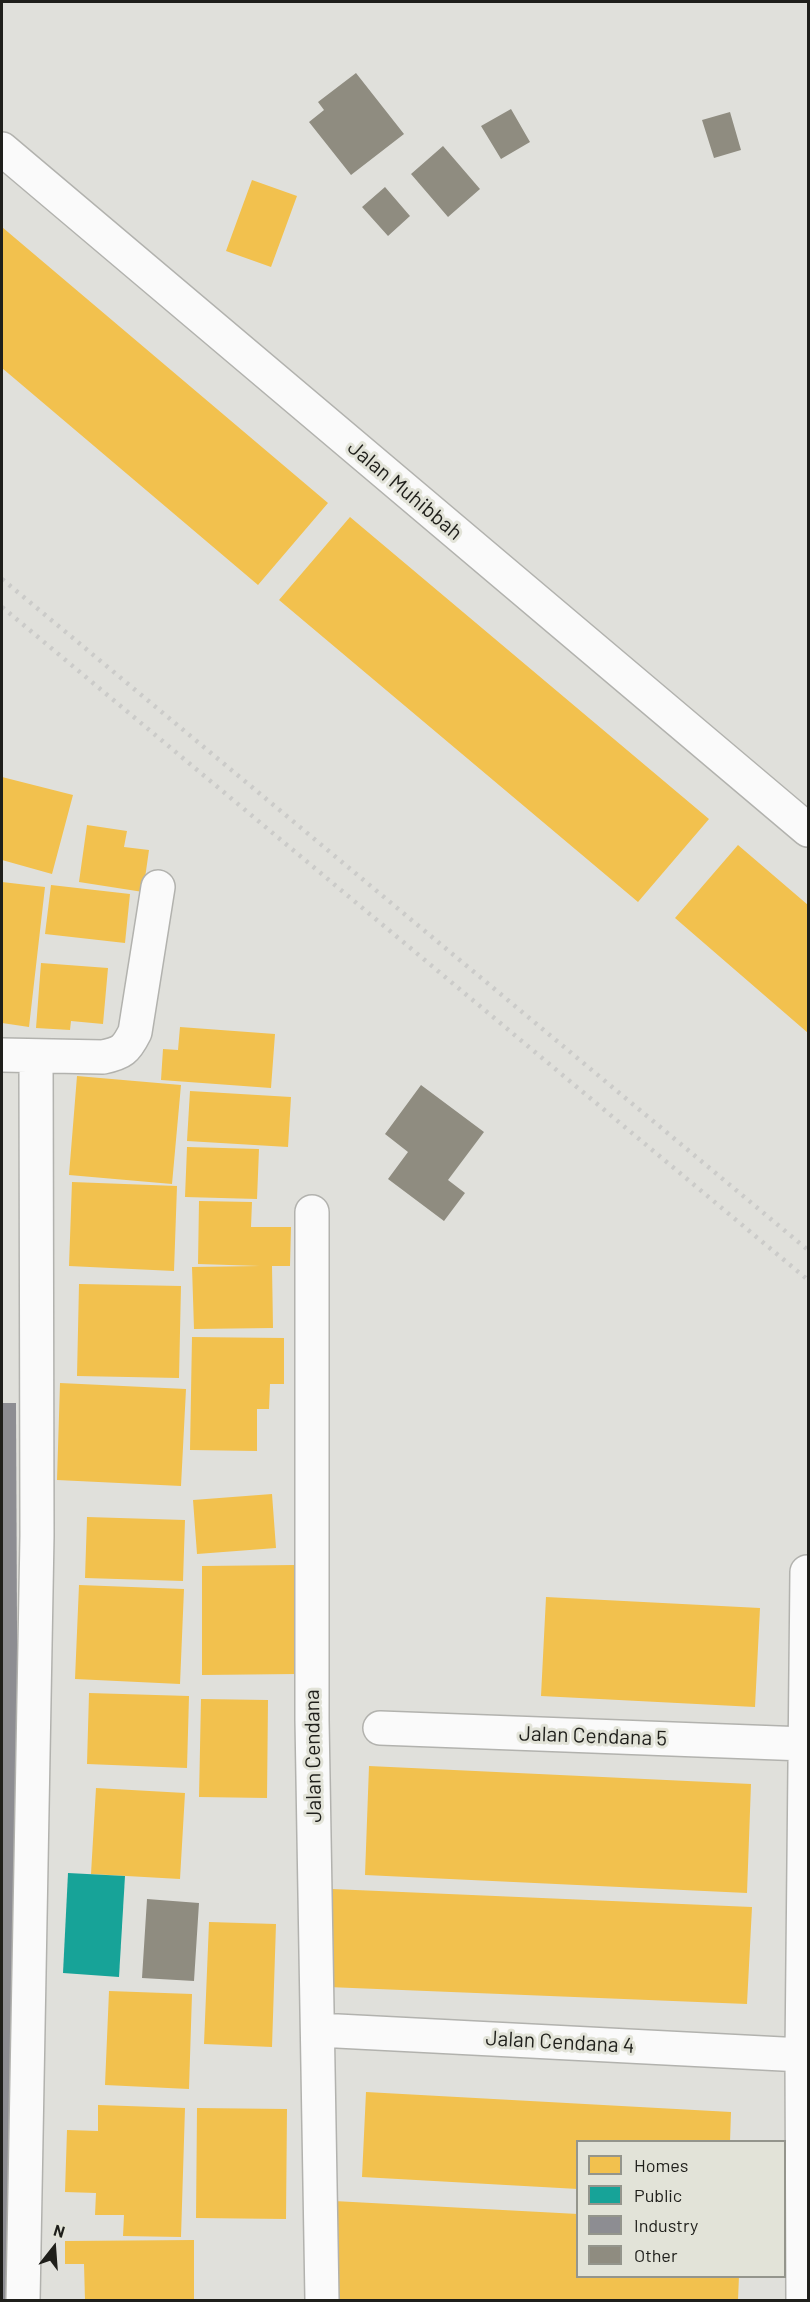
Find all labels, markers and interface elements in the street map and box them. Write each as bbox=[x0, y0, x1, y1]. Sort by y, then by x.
street label: Jalan Muhibbah bbox=[343, 435, 467, 545]
street label: Jalan Cendana bbox=[299, 1689, 327, 1823]
street label: Jalan Cendana 5 bbox=[518, 1721, 668, 1751]
street label: Jalan Cendana 4 bbox=[485, 2026, 635, 2058]
legend bbox=[576, 2140, 786, 2278]
text: Homes bbox=[634, 2154, 688, 2176]
text: Public bbox=[634, 2184, 682, 2206]
text: Industry bbox=[634, 2214, 698, 2236]
north arrow bbox=[24, 2218, 84, 2278]
text: N bbox=[52, 2220, 67, 2241]
text: Other bbox=[634, 2244, 677, 2266]

